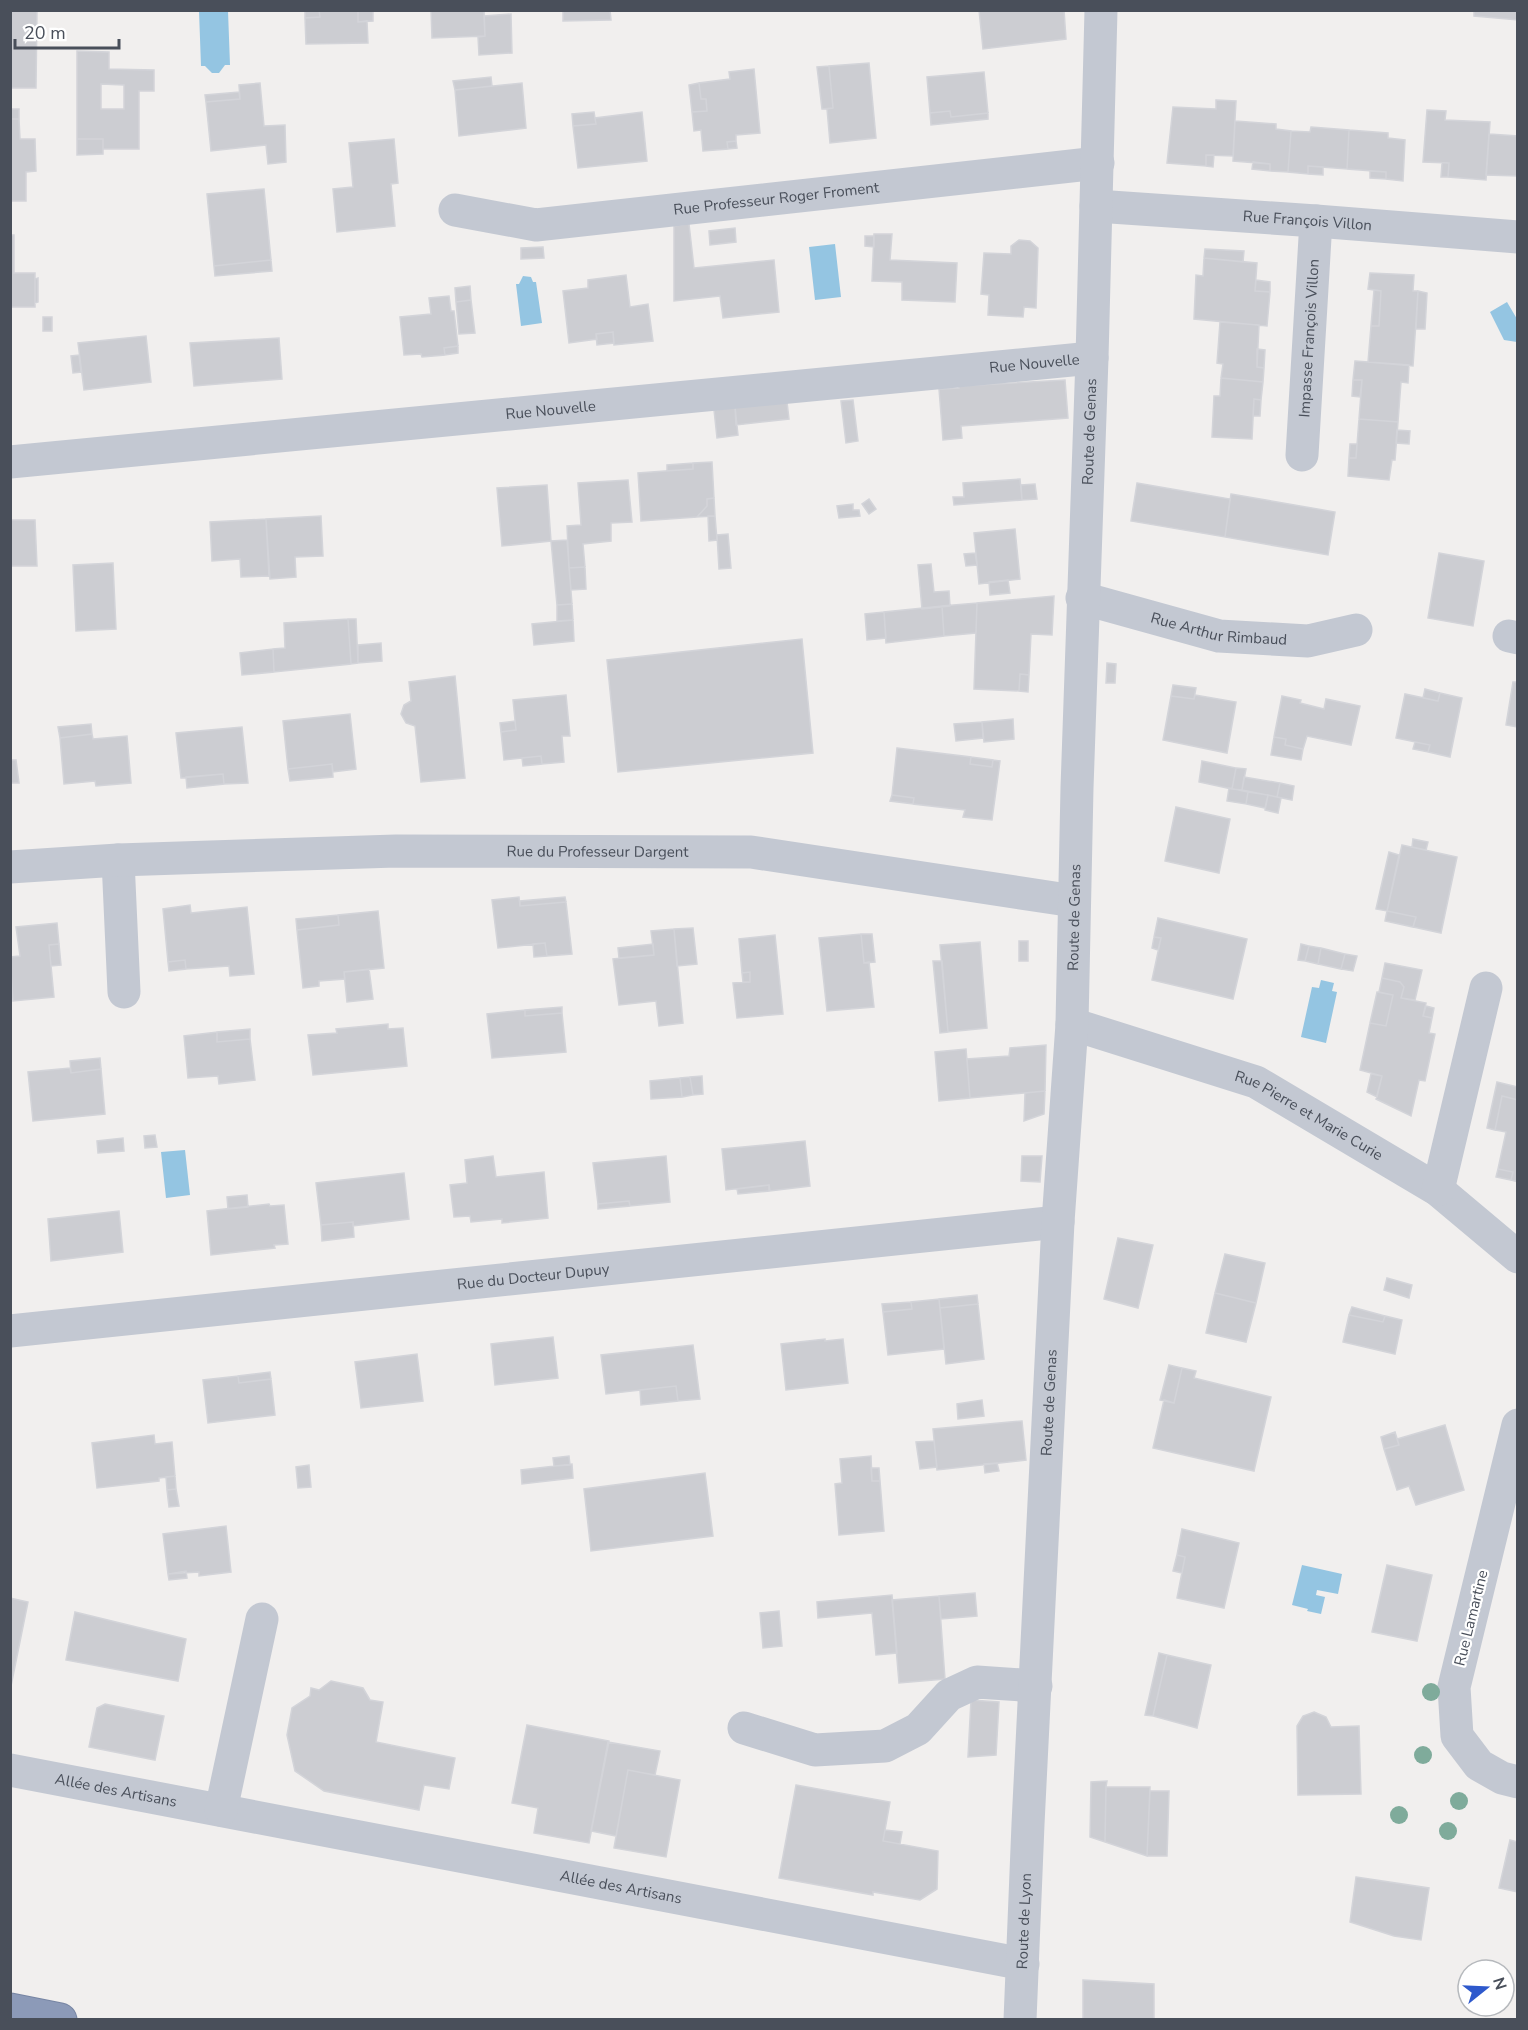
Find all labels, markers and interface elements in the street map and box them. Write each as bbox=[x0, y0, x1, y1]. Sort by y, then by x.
scale bar bbox=[15, 12, 118, 50]
text: 20 m bbox=[24, 21, 66, 45]
street label: Rue Professeur Roger Froment bbox=[672, 177, 881, 220]
street label: Rue François Villon bbox=[1242, 206, 1373, 235]
street label: Impasse François Villon bbox=[1294, 258, 1324, 418]
street label: Rue Nouvelle bbox=[988, 349, 1080, 378]
street label: Route de Genas bbox=[1078, 378, 1101, 485]
street label: Rue Nouvelle bbox=[504, 396, 597, 424]
street label: Rue Arthur Rimbaud bbox=[1148, 608, 1288, 650]
street label: Rue du Professeur Dargent bbox=[507, 841, 689, 862]
street label: Route de Genas bbox=[1063, 864, 1085, 971]
street label: Rue Pierre et Marie Curie bbox=[1232, 1066, 1387, 1165]
street label: Rue du Docteur Dupuy bbox=[456, 1259, 611, 1294]
street label: Route de Genas bbox=[1036, 1349, 1062, 1457]
street label: Rue Lamartine bbox=[1449, 1568, 1493, 1668]
street label: Allée des Artisans bbox=[53, 1769, 179, 1812]
street label: Allée des Artisans bbox=[558, 1866, 684, 1908]
street label: Route de Lyon bbox=[1012, 1873, 1036, 1970]
north arrow bbox=[1456, 1958, 1516, 2018]
text: N bbox=[1487, 1975, 1512, 1993]

